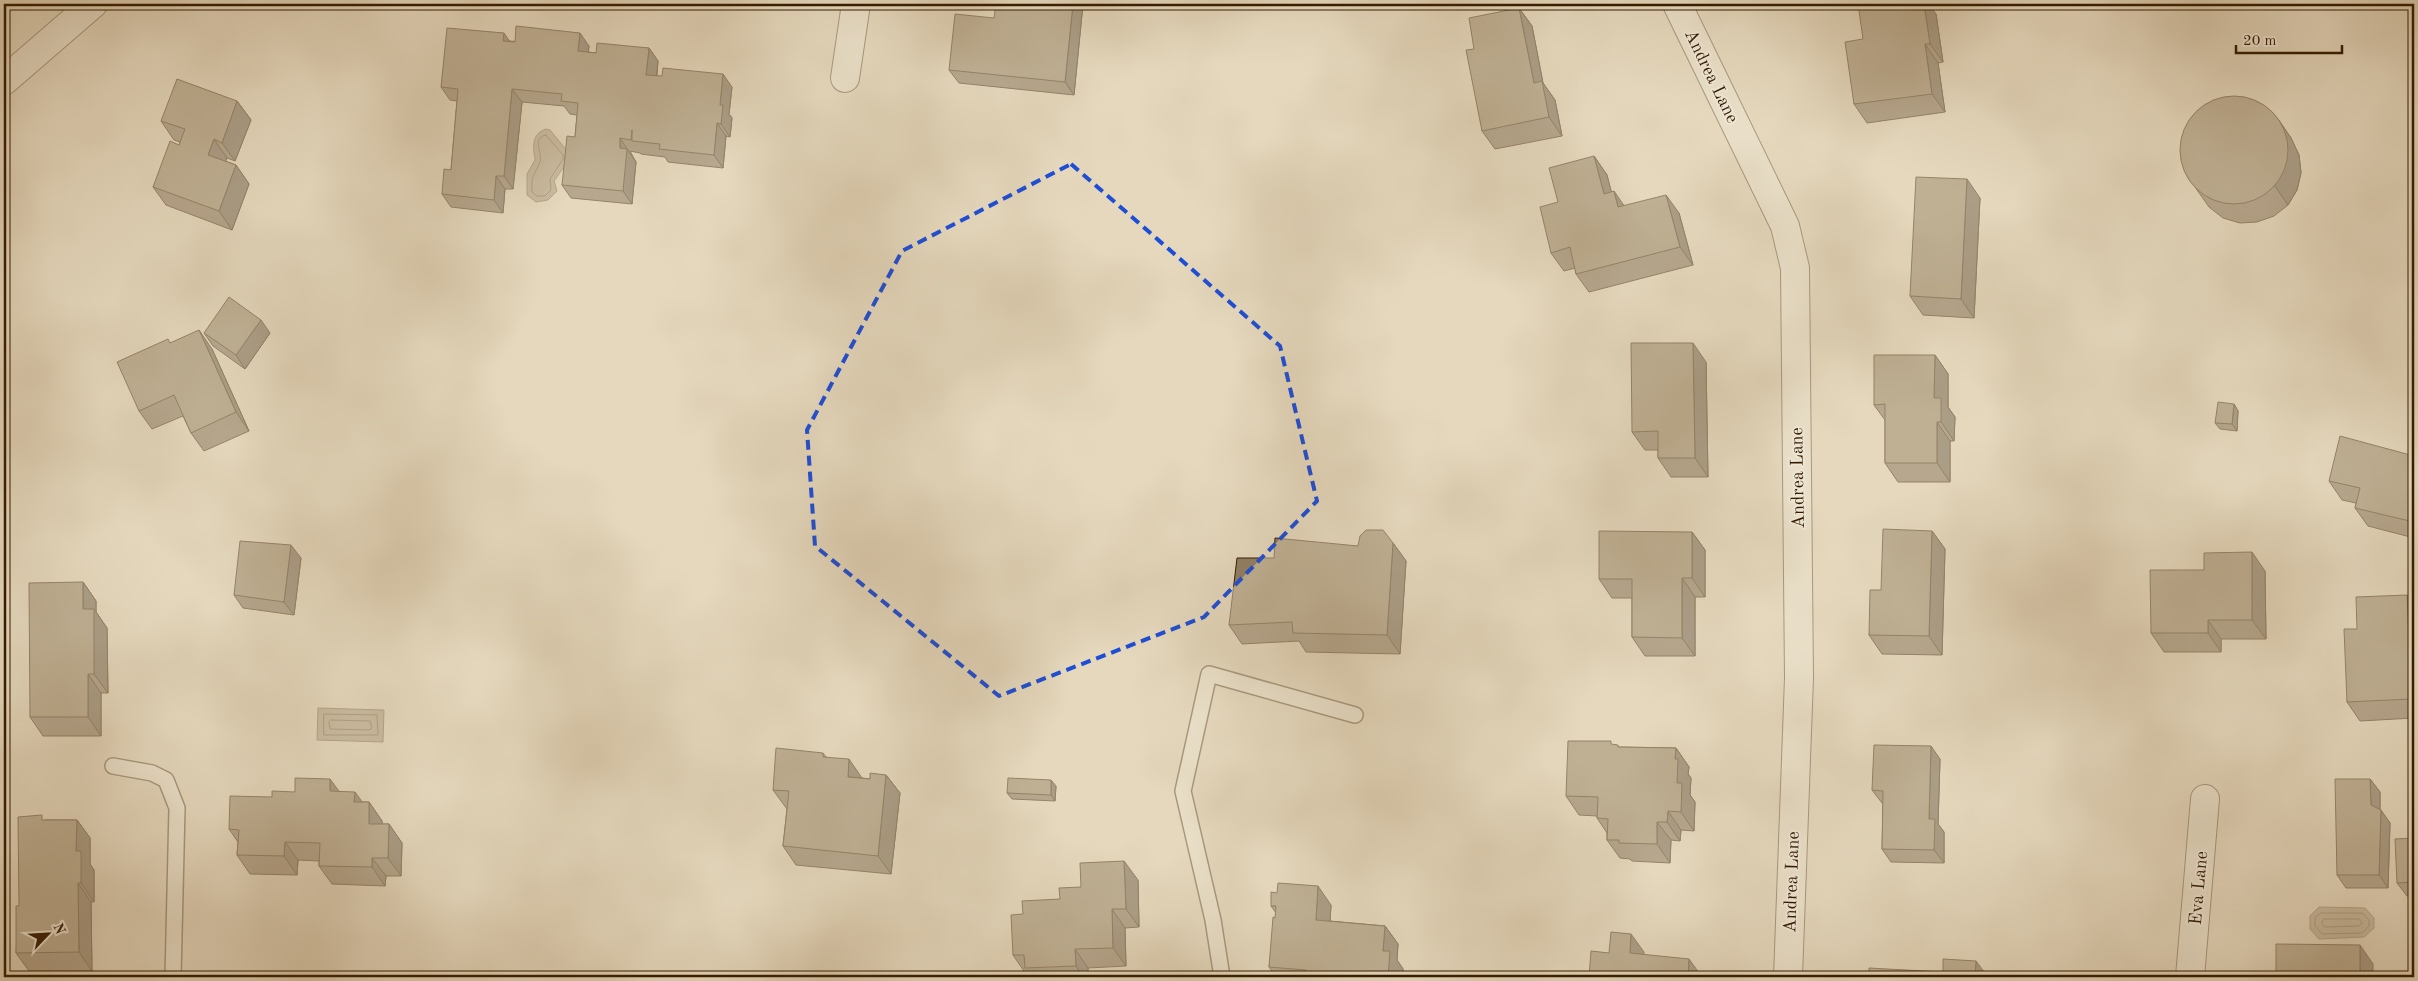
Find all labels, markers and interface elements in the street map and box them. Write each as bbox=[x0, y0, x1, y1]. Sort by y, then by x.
scale bar bbox=[2236, 22, 2342, 54]
street label: Andrea Lane bbox=[1681, 27, 1741, 126]
text: 20 m bbox=[2243, 34, 2277, 49]
street label: Andrea Lane bbox=[1788, 427, 1808, 529]
street label: Andrea Lane bbox=[1781, 831, 1803, 933]
street label: Eva Lane bbox=[2187, 850, 2211, 926]
north arrow bbox=[22, 908, 72, 958]
text: N bbox=[50, 921, 68, 937]

